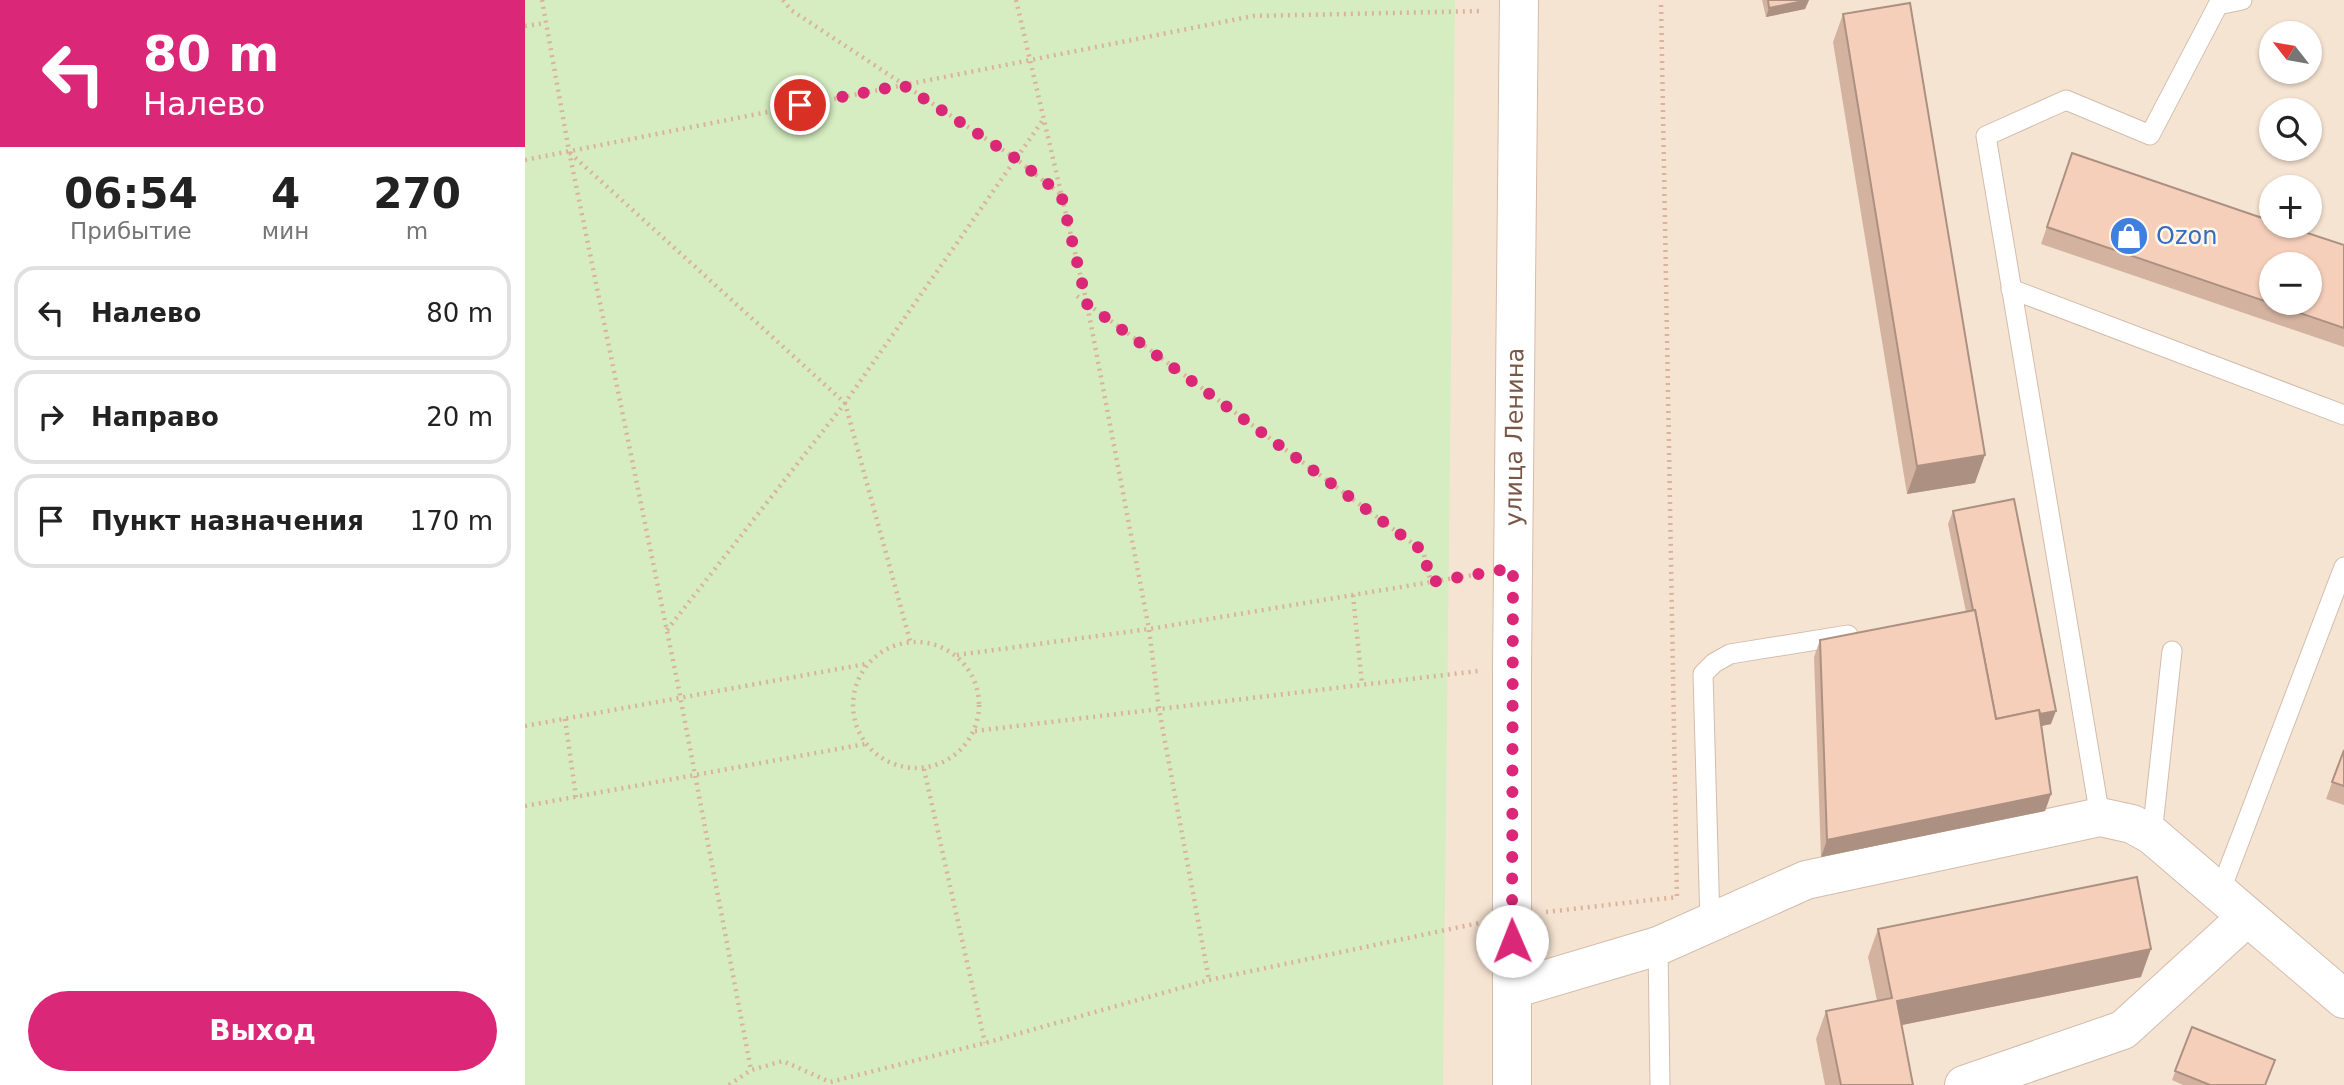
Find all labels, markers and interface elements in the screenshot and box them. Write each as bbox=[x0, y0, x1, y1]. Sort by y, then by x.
north arrow bbox=[2259, 21, 2322, 84]
map controls bbox=[2259, 21, 2322, 315]
text: 80 m bbox=[143, 26, 279, 83]
icon: left bbox=[28, 28, 119, 119]
pin bbox=[770, 75, 830, 135]
text: Налево bbox=[143, 85, 265, 123]
icon: arrive bbox=[781, 86, 819, 124]
button: search bbox=[2259, 98, 2322, 161]
text: 06:54 bbox=[64, 169, 198, 218]
text: 4 bbox=[271, 169, 300, 218]
text: 270 bbox=[373, 169, 461, 218]
button: + bbox=[2259, 175, 2322, 238]
shop icon: Ozon bbox=[2108, 215, 2150, 257]
text: Прибытие bbox=[70, 218, 192, 244]
text: мин bbox=[262, 218, 309, 244]
text: m bbox=[406, 218, 428, 244]
place label: Ozon bbox=[2156, 222, 2217, 250]
button: − bbox=[2259, 252, 2322, 315]
icon: left bbox=[32, 294, 70, 332]
text: Налево bbox=[91, 298, 201, 328]
text: 80 m bbox=[426, 298, 493, 328]
street label: улица Ленина bbox=[1499, 348, 1529, 526]
icon: right bbox=[32, 398, 70, 436]
text: Направо bbox=[91, 402, 219, 432]
text: 20 m bbox=[426, 402, 493, 432]
icon: arrive bbox=[32, 502, 70, 540]
text: Пункт назначения bbox=[91, 506, 364, 536]
text: 170 m bbox=[410, 506, 493, 536]
position arrow bbox=[1475, 904, 1549, 978]
button: Выход bbox=[28, 991, 497, 1071]

